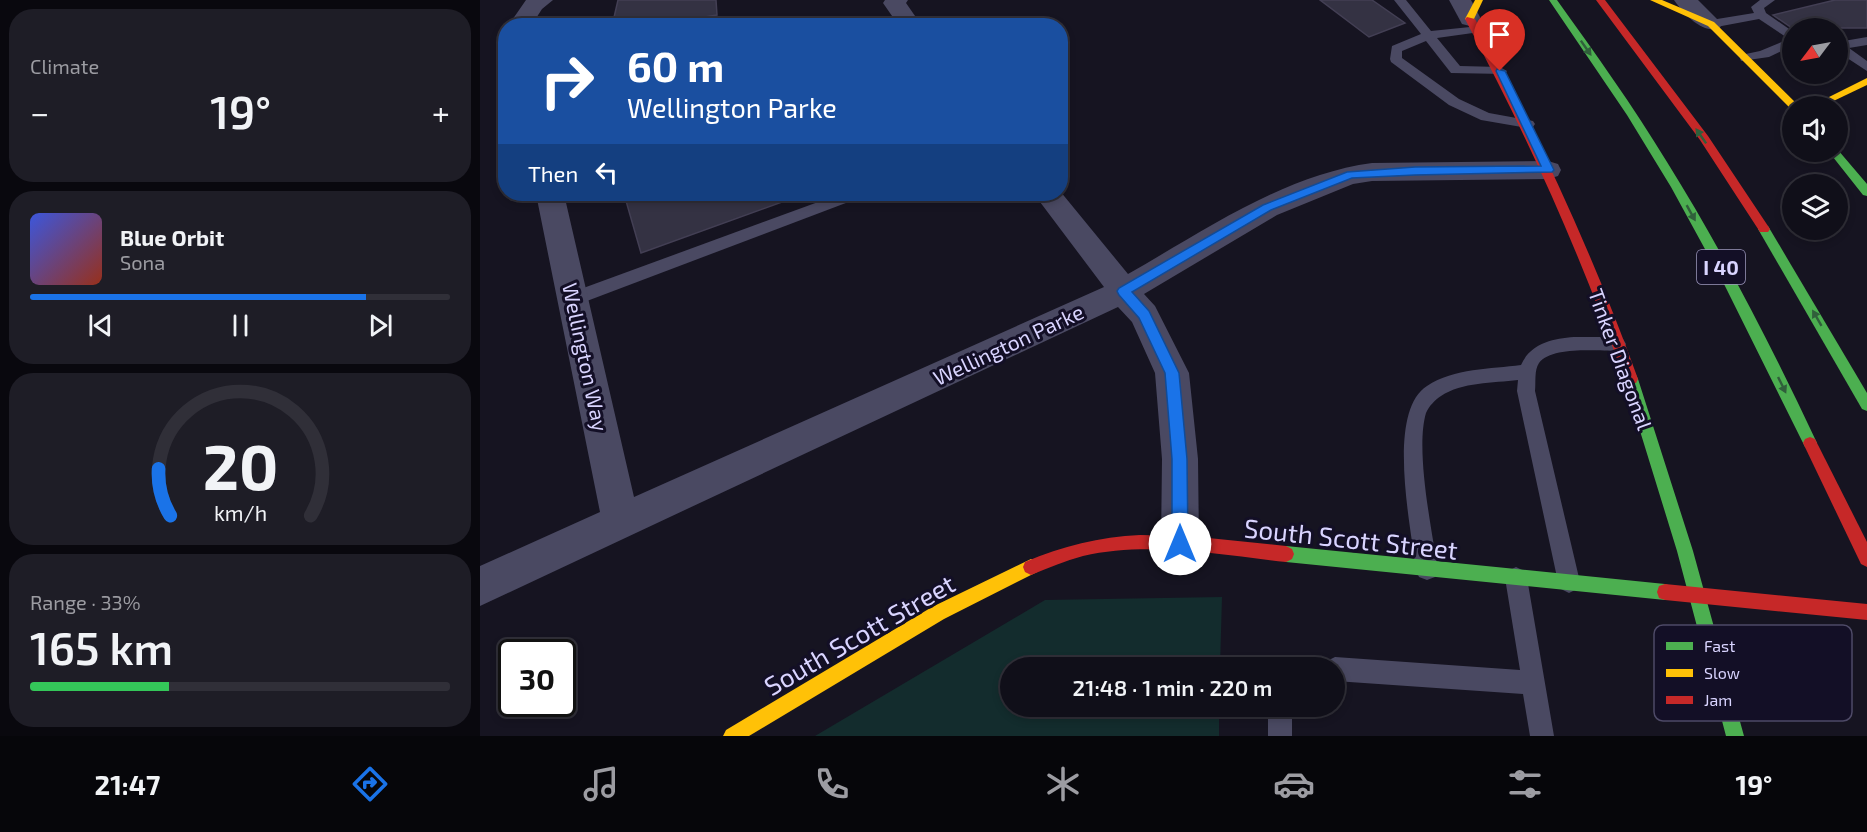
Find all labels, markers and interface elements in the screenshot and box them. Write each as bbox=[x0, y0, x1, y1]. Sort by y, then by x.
pin bbox=[1474, 9, 1525, 71]
icon: arrive bbox=[1483, 18, 1516, 51]
north arrow bbox=[1782, 18, 1848, 84]
map controls bbox=[1782, 18, 1848, 240]
text: 60 m bbox=[627, 40, 724, 90]
one-way arrow bbox=[1580, 40, 1591, 56]
icon: right bbox=[528, 42, 606, 120]
text: Climate bbox=[30, 54, 99, 78]
text: 19° bbox=[210, 84, 271, 138]
text: Wellington Parke bbox=[627, 91, 837, 123]
text: − bbox=[30, 92, 49, 132]
text: + bbox=[432, 92, 450, 132]
button: sound bbox=[1782, 96, 1848, 162]
one-way arrow bbox=[1695, 128, 1707, 144]
icon: left bbox=[590, 156, 623, 189]
text: Then bbox=[528, 160, 578, 186]
button: layers bbox=[1782, 174, 1848, 240]
one-way arrow bbox=[1686, 204, 1696, 221]
text: Blue Orbit bbox=[120, 224, 224, 250]
text: Sona bbox=[120, 250, 165, 274]
road number: I 40 bbox=[1697, 250, 1745, 284]
street label: Wellington Way bbox=[558, 280, 614, 434]
street label: Tinker Diagonal bbox=[1584, 285, 1658, 434]
street label: Wellington Parke bbox=[929, 298, 1087, 390]
icon: previous bbox=[84, 309, 117, 342]
icon: pause bbox=[224, 309, 257, 342]
icon: next bbox=[364, 309, 397, 342]
one-way arrow bbox=[1812, 309, 1822, 326]
one-way arrow bbox=[1777, 377, 1786, 394]
text: 20 bbox=[202, 428, 278, 503]
text: km/h bbox=[213, 500, 267, 525]
street label: South Scott Street bbox=[1243, 511, 1459, 565]
position arrow bbox=[1148, 512, 1212, 576]
street label: South Scott Street bbox=[758, 567, 960, 701]
text: Range · 33% bbox=[30, 590, 141, 614]
text: 165 km bbox=[30, 620, 173, 674]
legend bbox=[1654, 625, 1852, 721]
text: Fast bbox=[1704, 636, 1735, 655]
speed limit sign: 30 bbox=[498, 639, 576, 717]
text: Slow bbox=[1704, 663, 1740, 682]
text: 21:48 · 1 min · 220 m bbox=[1073, 674, 1272, 700]
text: Jam bbox=[1704, 690, 1732, 709]
icon: directions bbox=[349, 763, 391, 805]
icon: music bbox=[580, 763, 622, 805]
icon: phone bbox=[811, 763, 853, 805]
icon: climate bbox=[1042, 763, 1084, 805]
icon: car bbox=[1273, 763, 1315, 805]
icon: filters bbox=[1504, 763, 1546, 805]
text: 21:47 bbox=[95, 768, 160, 800]
text: 19° bbox=[1735, 768, 1772, 800]

